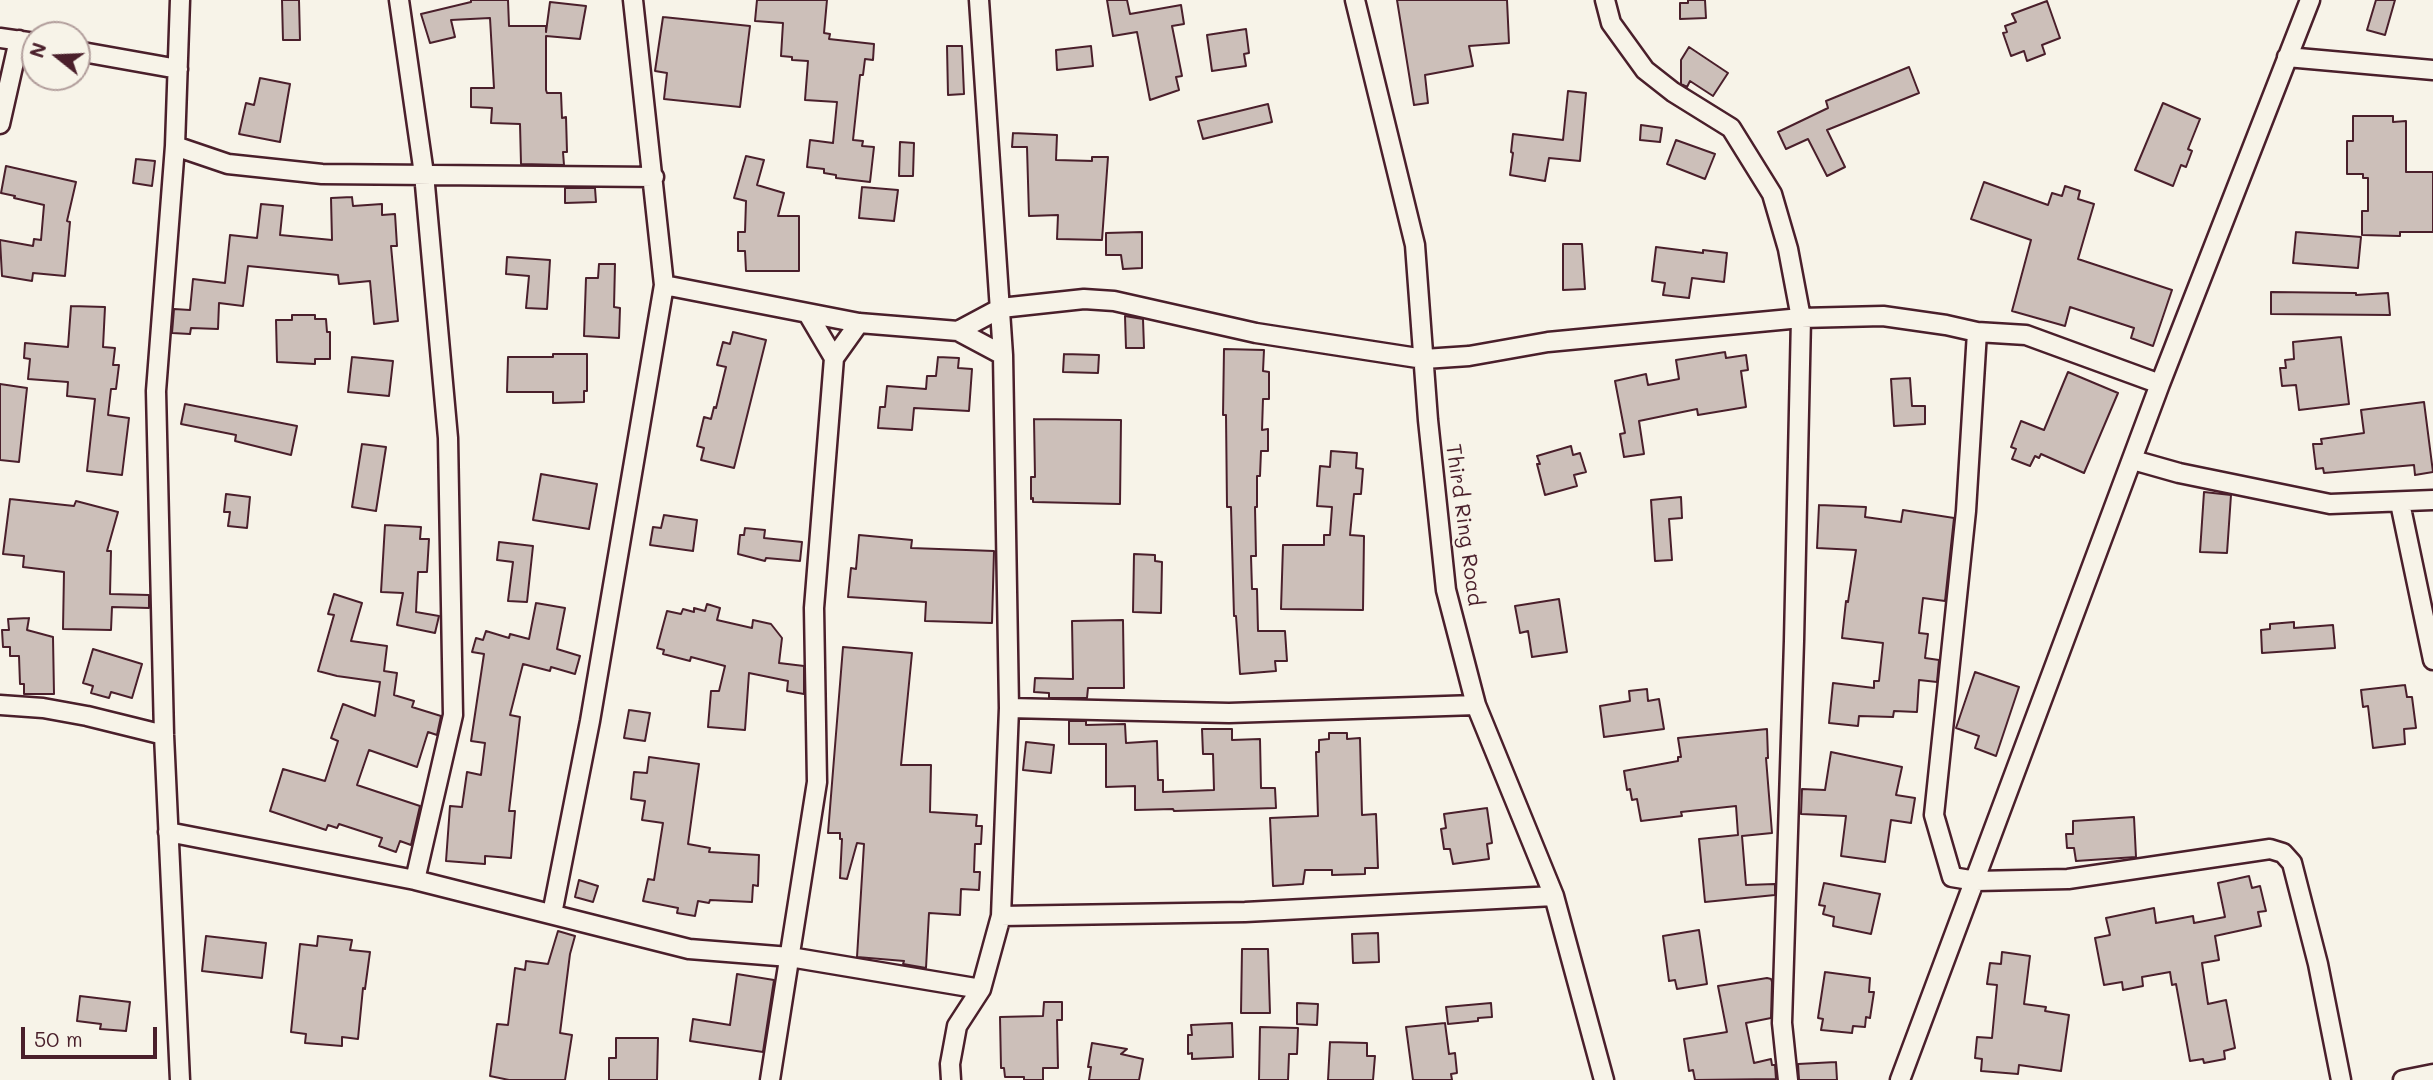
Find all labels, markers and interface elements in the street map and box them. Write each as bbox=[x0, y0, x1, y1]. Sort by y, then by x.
north arrow bbox=[21, 21, 91, 91]
text: N bbox=[23, 39, 52, 61]
street label: Third Ring Road bbox=[1440, 442, 1488, 608]
scale bar bbox=[24, 1014, 161, 1058]
text: 50 m bbox=[34, 1025, 83, 1052]

